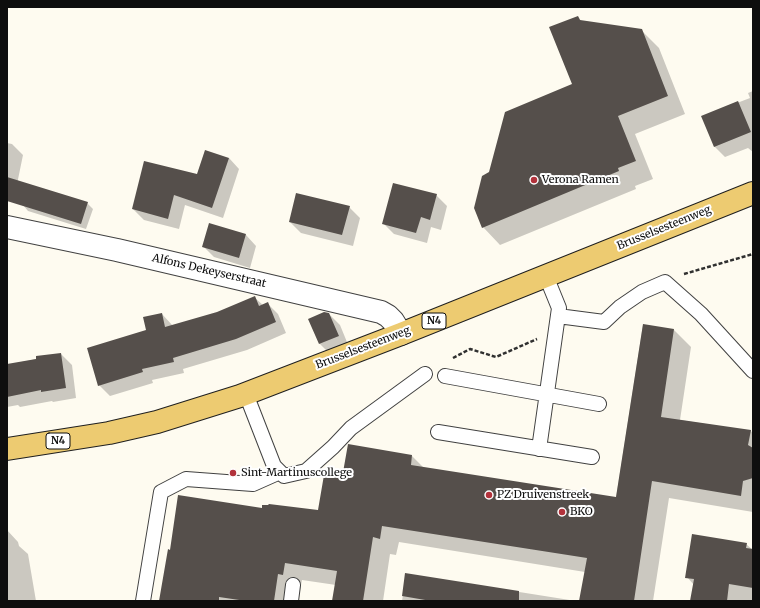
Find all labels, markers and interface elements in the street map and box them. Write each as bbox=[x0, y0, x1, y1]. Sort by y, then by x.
place label: Verona Ramen bbox=[542, 173, 619, 187]
marker: Verona Ramen bbox=[529, 175, 539, 185]
street label: Brusselsesteenweg bbox=[615, 203, 713, 253]
street label: Alfons Dekeyserstraat bbox=[151, 251, 267, 291]
road number: N4 bbox=[422, 313, 446, 329]
street label: Brusselsesteenweg bbox=[314, 324, 412, 372]
road number: N4 bbox=[46, 433, 70, 449]
place label: Sint-Martinuscollege bbox=[241, 466, 352, 480]
marker: Sint-Martinuscollege bbox=[228, 468, 238, 478]
place label: PZ Druivenstreek bbox=[497, 488, 589, 502]
marker: PZ Druivenstreek bbox=[484, 490, 494, 500]
place label: BKO bbox=[570, 505, 593, 519]
marker: BKO bbox=[557, 507, 567, 517]

